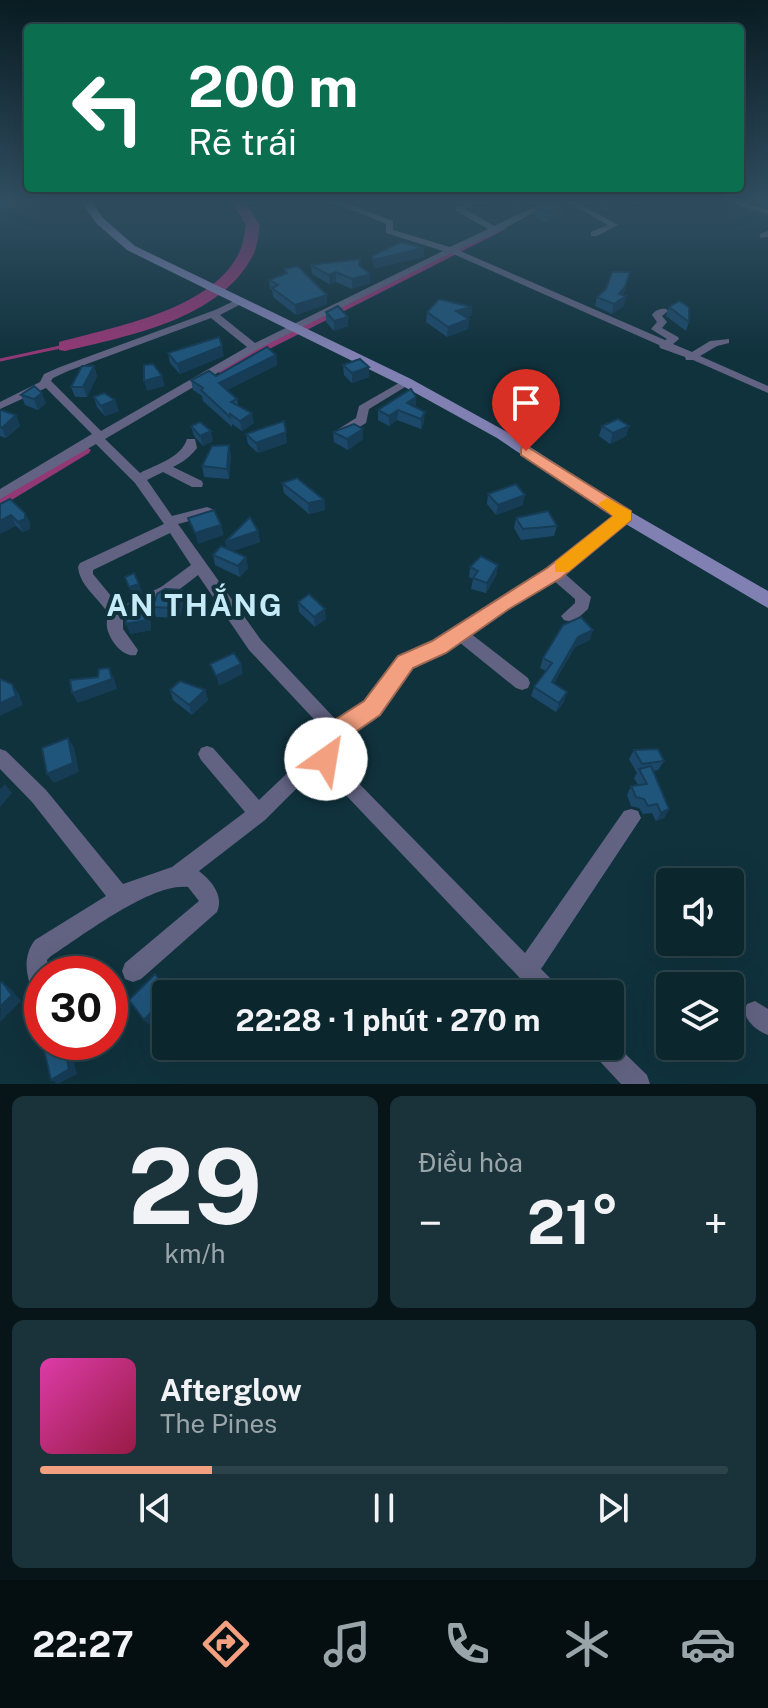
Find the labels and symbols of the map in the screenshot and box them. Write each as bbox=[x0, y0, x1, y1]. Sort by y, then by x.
pin bbox=[492, 369, 560, 451]
district label: AN THẮNG bbox=[106, 583, 284, 623]
position arrow bbox=[284, 717, 368, 801]
speed limit sign: 30 bbox=[24, 956, 128, 1060]

